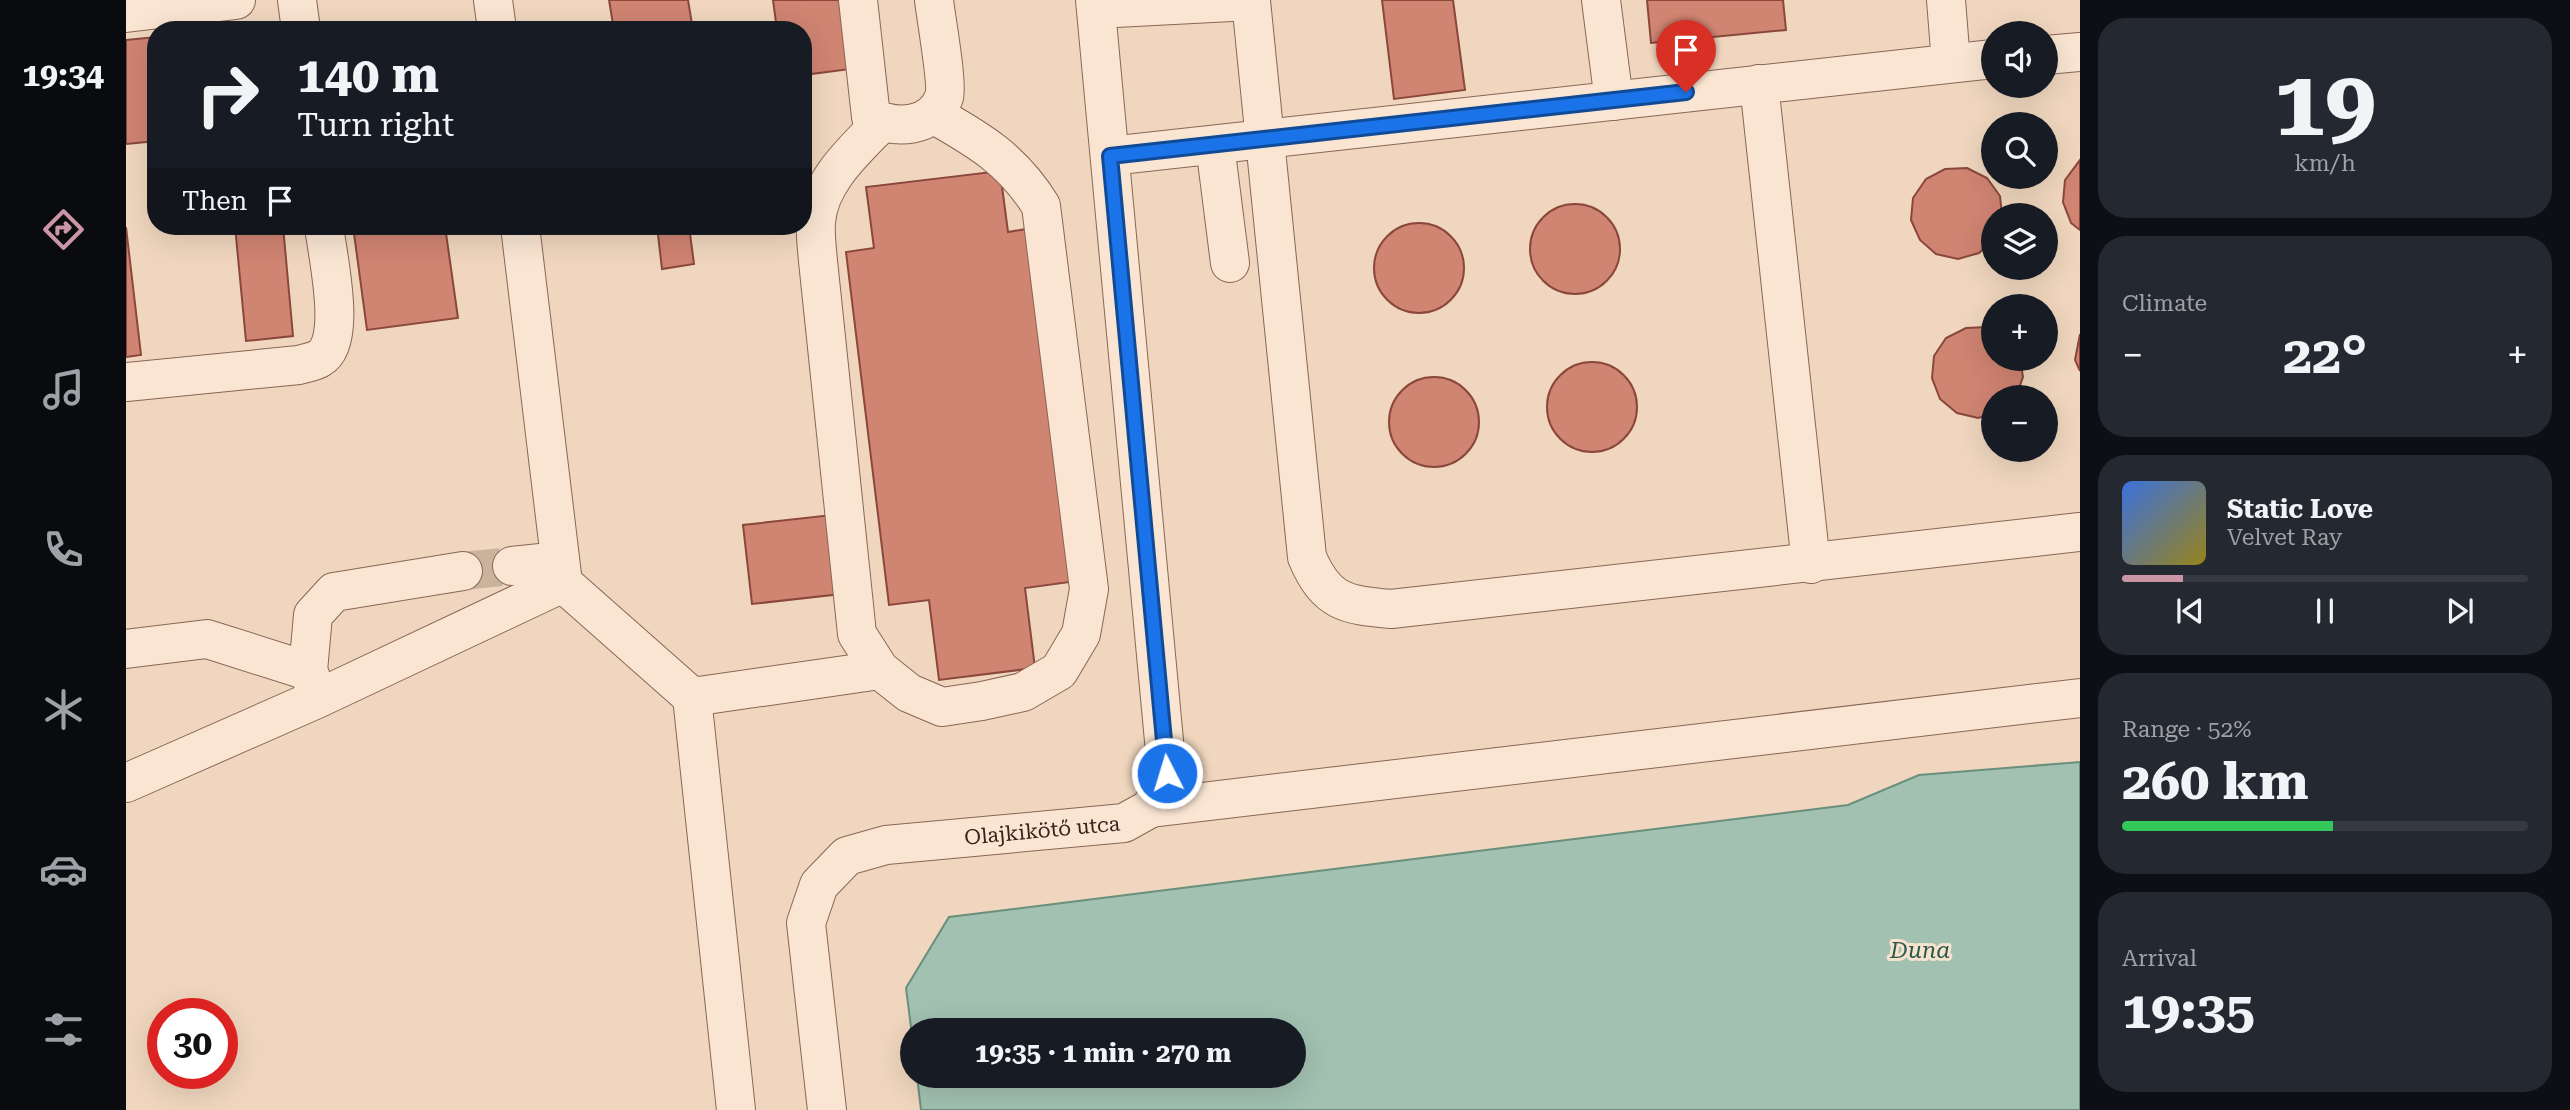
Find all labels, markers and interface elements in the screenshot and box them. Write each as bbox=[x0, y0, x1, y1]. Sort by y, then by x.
pin bbox=[1656, 20, 1716, 92]
map controls bbox=[1981, 21, 2058, 462]
button: sound bbox=[1981, 21, 2058, 98]
icon: arrive bbox=[1667, 31, 1705, 69]
text: 140 m bbox=[297, 47, 439, 104]
icon: right bbox=[182, 49, 273, 140]
text: 19 bbox=[2274, 51, 2376, 157]
text: 19:34 bbox=[22, 56, 104, 94]
text: Turn right bbox=[297, 106, 454, 144]
button: search bbox=[1981, 112, 2058, 189]
text: km/h bbox=[2294, 150, 2356, 177]
icon: arrive bbox=[261, 182, 299, 220]
text: Then bbox=[182, 186, 247, 216]
button: layers bbox=[1981, 203, 2058, 280]
icon: directions bbox=[39, 205, 88, 254]
text: Climate bbox=[2122, 290, 2207, 317]
button: + bbox=[1981, 294, 2058, 371]
text: 22° bbox=[2283, 325, 2367, 386]
text: − bbox=[2122, 333, 2143, 377]
text: + bbox=[2507, 333, 2528, 377]
icon: music bbox=[39, 365, 88, 414]
button: − bbox=[1981, 385, 2058, 462]
text: Static Love bbox=[2227, 494, 2373, 524]
text: Velvet Ray bbox=[2227, 524, 2342, 551]
icon: phone bbox=[39, 525, 88, 574]
icon: previous bbox=[2171, 592, 2209, 630]
icon: pause bbox=[2306, 592, 2344, 630]
icon: next bbox=[2441, 592, 2479, 630]
icon: climate bbox=[39, 685, 88, 734]
text: Range · 52% bbox=[2122, 716, 2251, 743]
position arrow bbox=[1130, 736, 1204, 810]
text: 260 km bbox=[2122, 751, 2309, 812]
street label: Olajkikötő utca bbox=[963, 811, 1122, 850]
icon: car bbox=[39, 845, 88, 894]
water label: Duna bbox=[1889, 937, 1950, 964]
text: Arrival bbox=[2122, 945, 2197, 972]
text: 19:35 bbox=[2122, 980, 2255, 1041]
speed limit sign: 30 bbox=[147, 998, 238, 1089]
icon: filters bbox=[39, 1005, 88, 1054]
text: 19:35 · 1 min · 270 m bbox=[975, 1038, 1231, 1068]

